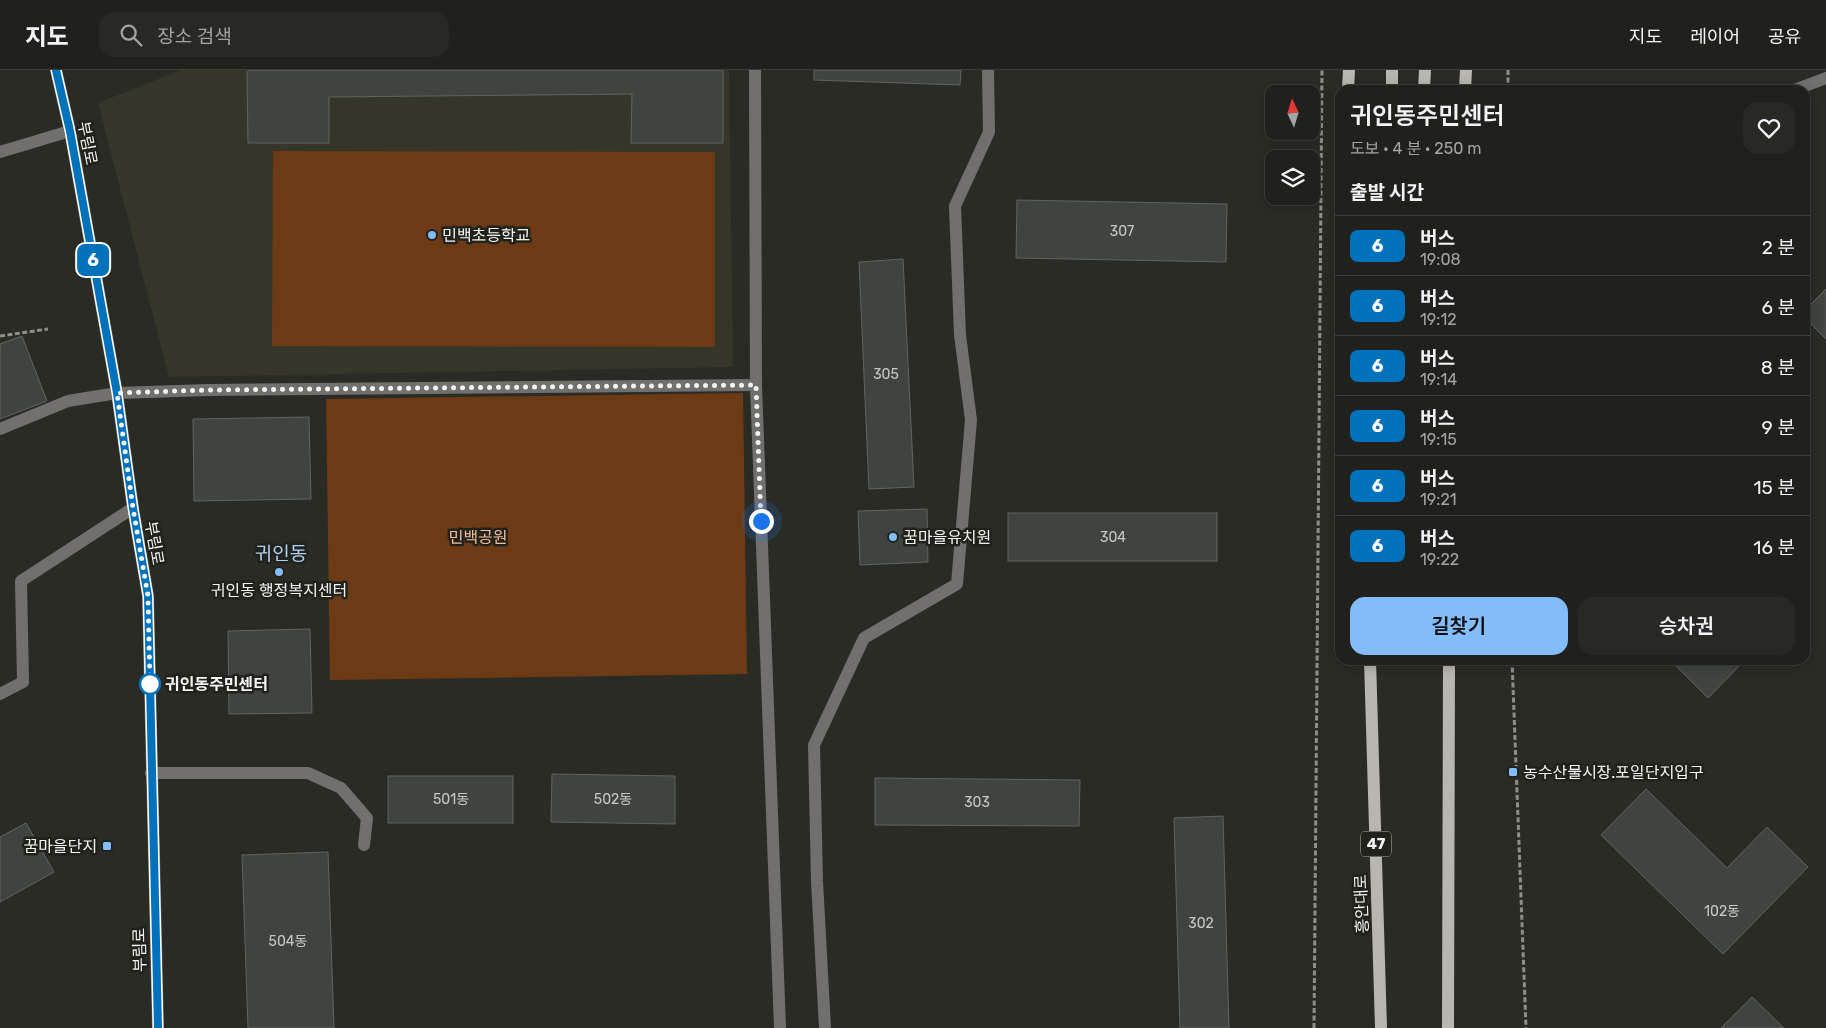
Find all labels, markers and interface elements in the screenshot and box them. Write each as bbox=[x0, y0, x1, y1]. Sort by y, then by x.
search box bbox=[99, 12, 449, 57]
icon: search bbox=[117, 21, 145, 49]
text: 지도 bbox=[25, 23, 69, 51]
text: 장소 검색 bbox=[157, 25, 232, 48]
text: 지도 bbox=[1629, 26, 1662, 48]
text: 레이어 bbox=[1690, 26, 1740, 48]
text: 공유 bbox=[1768, 26, 1801, 48]
north arrow bbox=[1265, 85, 1320, 140]
map controls bbox=[1265, 85, 1320, 205]
text: 귀인동주민센터 bbox=[1350, 102, 1505, 130]
button: heart bbox=[1743, 102, 1795, 154]
street label: 부림로 bbox=[74, 120, 101, 167]
text: 도보 · 4 분 · 250 m bbox=[1350, 139, 1481, 158]
button: layers bbox=[1265, 150, 1320, 205]
text: 출발 시간 bbox=[1350, 181, 1424, 204]
house number: 307 bbox=[1110, 223, 1134, 240]
place label: 민백초등학교 bbox=[442, 226, 530, 245]
text: 버스 bbox=[1420, 227, 1455, 250]
marker: 민백초등학교 bbox=[426, 229, 438, 241]
text: 6 bbox=[1372, 235, 1383, 257]
text: 2 분 bbox=[1762, 236, 1795, 259]
line badge: 6 bbox=[77, 244, 109, 276]
text: 6 bbox=[87, 249, 99, 271]
text: 19:08 bbox=[1420, 250, 1461, 269]
text: 버스 bbox=[1420, 287, 1455, 310]
text: 6 bbox=[1372, 295, 1383, 317]
text: 6 분 bbox=[1761, 296, 1795, 319]
text: 19:12 bbox=[1420, 310, 1457, 329]
text: 버스 bbox=[1420, 347, 1455, 370]
text: 6 bbox=[1372, 355, 1383, 377]
text: 8 분 bbox=[1761, 356, 1795, 379]
house number: 305 bbox=[873, 366, 899, 383]
text: 19:14 bbox=[1420, 370, 1457, 389]
text: 버스 bbox=[1420, 407, 1455, 430]
text: 6 bbox=[1372, 415, 1383, 437]
text: 9 분 bbox=[1762, 416, 1795, 439]
text: 19:15 bbox=[1420, 430, 1457, 449]
text: 버스 bbox=[1420, 467, 1455, 490]
text: 6 bbox=[1372, 475, 1383, 497]
text: 15 분 bbox=[1753, 476, 1795, 499]
text: 19:21 bbox=[1420, 490, 1457, 509]
your location bbox=[749, 509, 774, 534]
street label: 부림로 bbox=[141, 520, 168, 567]
text: 버스 bbox=[1420, 527, 1455, 550]
park label: 민백공원 bbox=[449, 528, 507, 547]
place label: 꿈마을유치원 bbox=[903, 528, 991, 547]
house number: 304 bbox=[1100, 529, 1126, 546]
marker: 꿈마을유치원 bbox=[887, 531, 899, 543]
text: 6 bbox=[1372, 535, 1383, 557]
text: 16 분 bbox=[1753, 536, 1795, 559]
district label: 귀인동 bbox=[255, 542, 307, 565]
text: 19:22 bbox=[1420, 550, 1459, 569]
marker: 귀인동 행정복지센터 bbox=[273, 566, 285, 578]
place label: 귀인동 행정복지센터 bbox=[211, 581, 347, 600]
button: 길찾기 bbox=[1350, 597, 1568, 655]
button: 승차권 bbox=[1578, 597, 1795, 655]
marker: 귀인동주민센터 bbox=[139, 673, 161, 695]
place label: 귀인동주민센터 bbox=[165, 675, 268, 694]
place label: 농수산물시장.포일단지입구 bbox=[1523, 763, 1704, 782]
marker: 농수산물시장.포일단지입구 bbox=[1507, 766, 1519, 778]
house number: 501동 bbox=[433, 791, 469, 808]
house number: 502동 bbox=[594, 791, 632, 808]
house number: 303 bbox=[964, 794, 990, 811]
road number: 47 bbox=[1361, 832, 1391, 856]
place label: 꿈마을단지 bbox=[23, 837, 97, 856]
marker: 꿈마을단지 bbox=[101, 840, 113, 852]
street label: 흥안대로 bbox=[1351, 874, 1372, 934]
house number: 102동 bbox=[1704, 903, 1740, 920]
house number: 302 bbox=[1188, 915, 1214, 932]
street label: 부림로 bbox=[130, 927, 149, 972]
house number: 504동 bbox=[269, 933, 308, 950]

